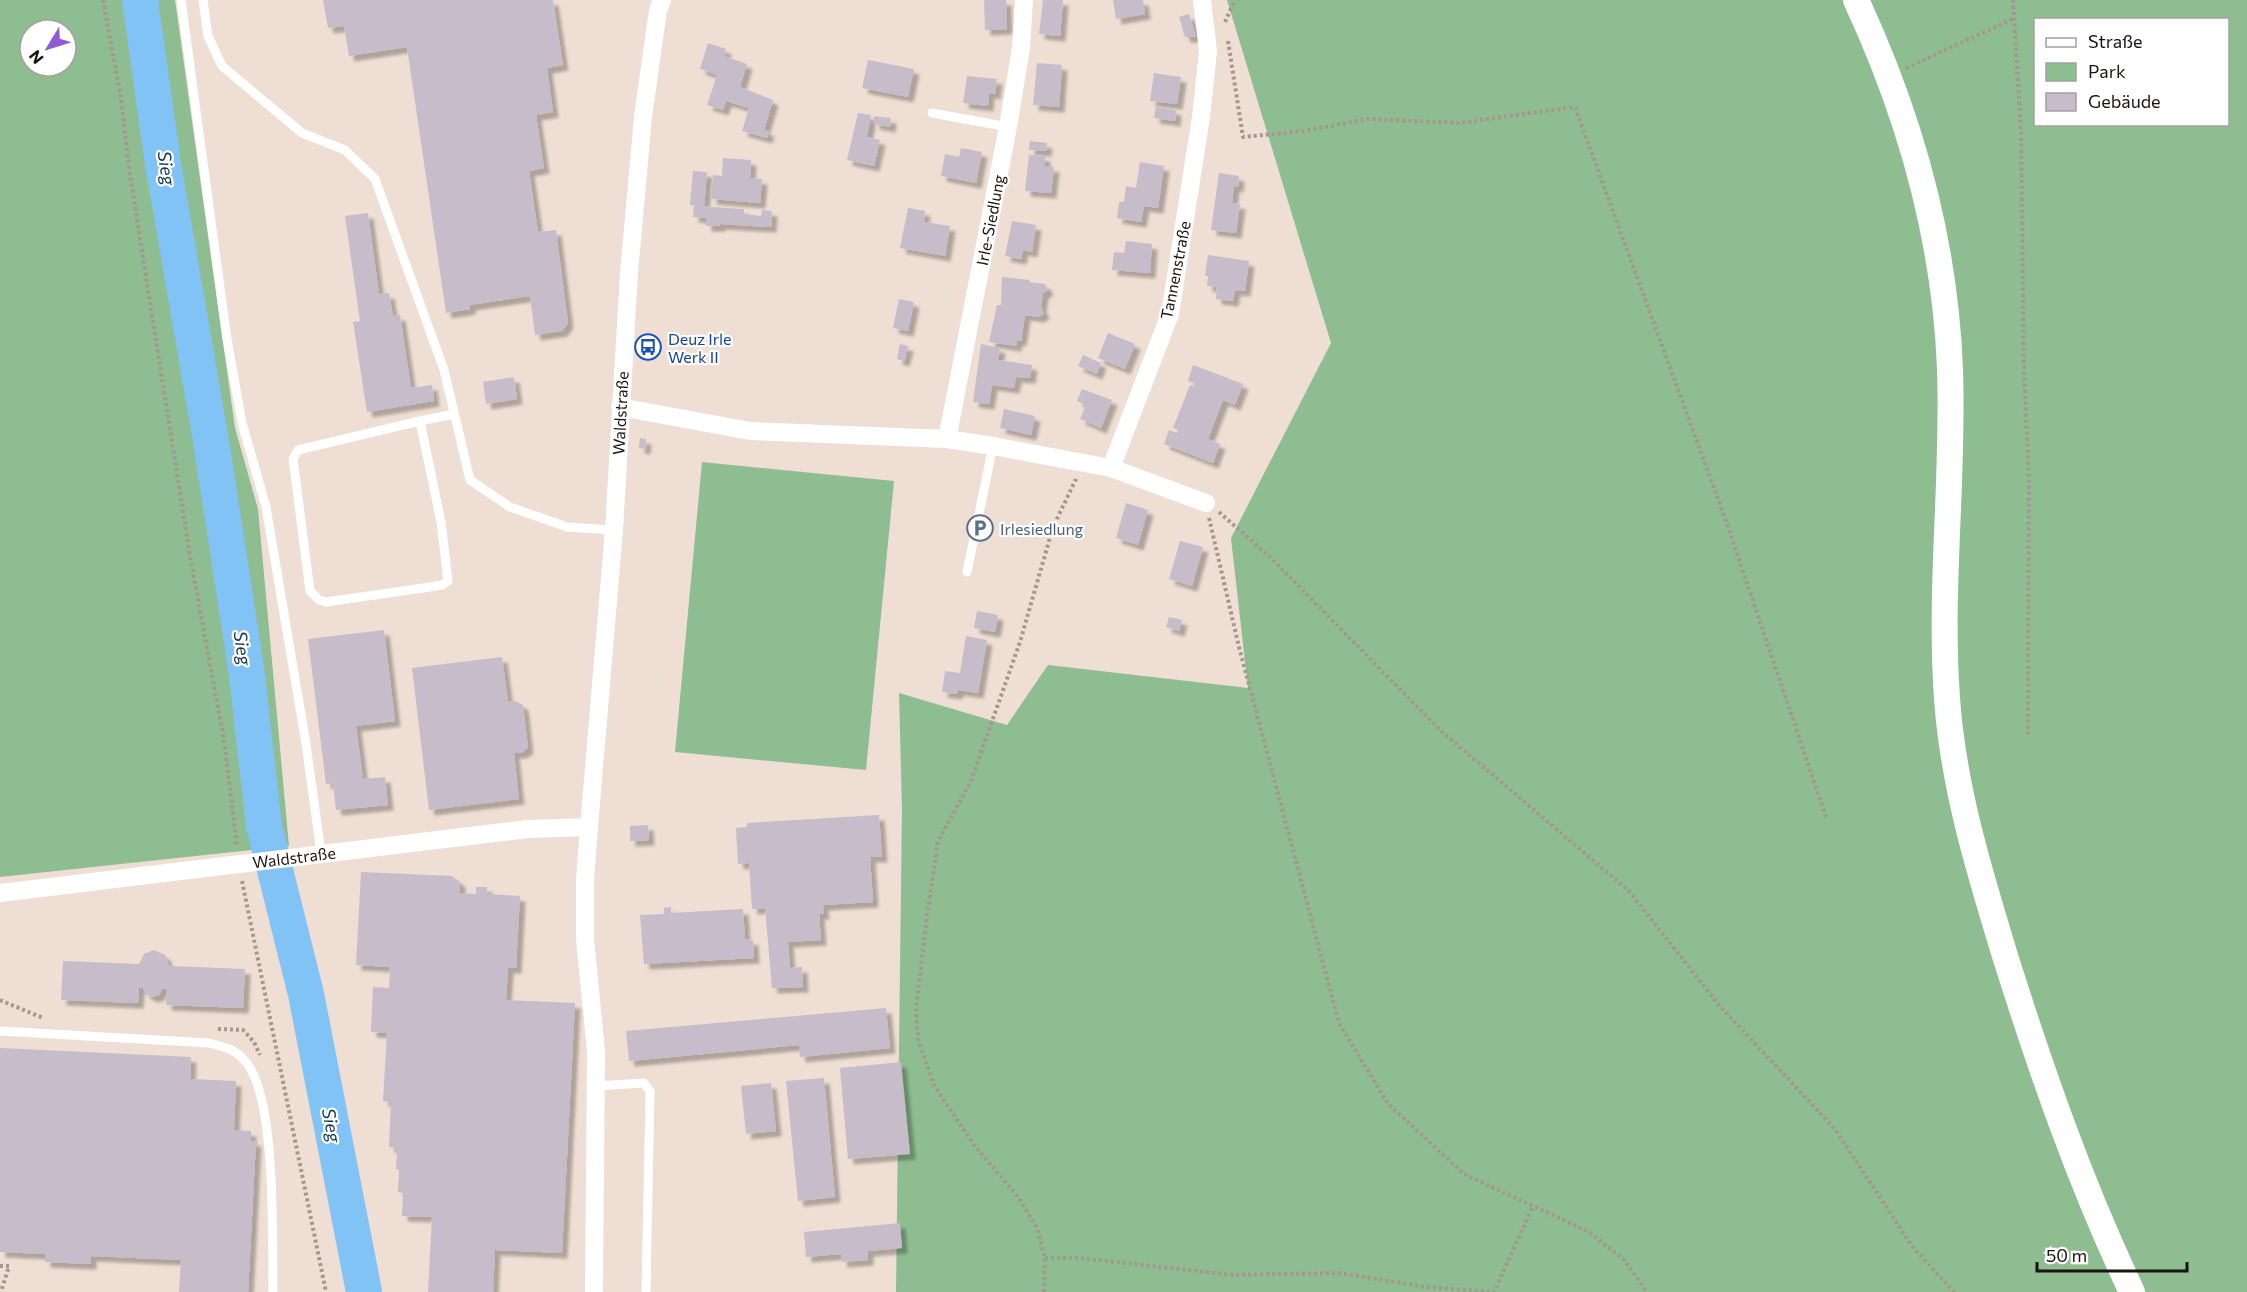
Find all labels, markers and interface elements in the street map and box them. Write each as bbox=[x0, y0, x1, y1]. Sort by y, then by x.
north arrow bbox=[18, 18, 78, 78]
legend bbox=[2034, 18, 2229, 126]
text: Straße bbox=[2088, 30, 2143, 52]
text: N bbox=[25, 47, 47, 68]
text: Park bbox=[2088, 60, 2126, 82]
text: Gebäude bbox=[2088, 90, 2161, 112]
water label: Sieg bbox=[153, 149, 181, 188]
street label: Irle-Siedlung bbox=[972, 173, 1008, 267]
street label: Tannenstraße bbox=[1156, 219, 1194, 321]
place label: Deuz Irle Werk II bbox=[668, 329, 732, 366]
bus stop icon: Deuz Irle Werk II bbox=[633, 332, 663, 362]
street label: Waldstraße bbox=[608, 371, 632, 455]
parking icon: Irlesiedlung bbox=[965, 513, 995, 543]
place label: Irlesiedlung bbox=[1000, 519, 1084, 538]
water label: Sieg bbox=[229, 629, 257, 668]
street label: Waldstraße bbox=[251, 842, 337, 872]
water label: Sieg bbox=[318, 1106, 346, 1145]
scale bar bbox=[2037, 1235, 2187, 1273]
text: 50 m bbox=[2046, 1244, 2087, 1266]

